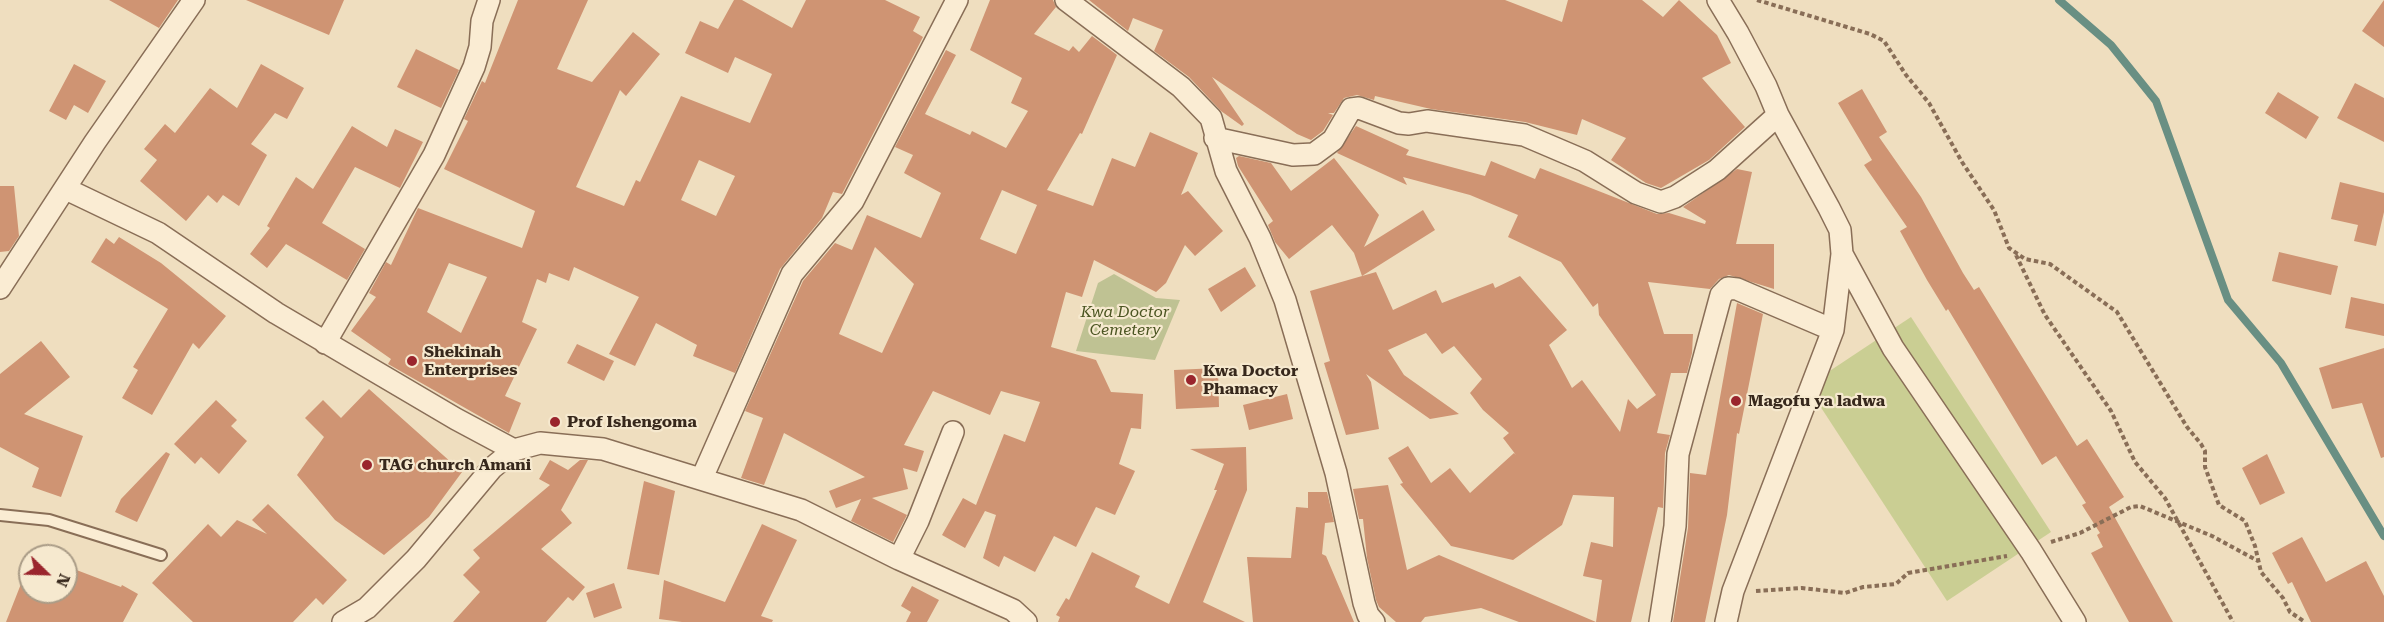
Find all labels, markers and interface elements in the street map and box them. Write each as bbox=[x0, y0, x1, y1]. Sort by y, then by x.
park label: Kwa Doctor Cemetery bbox=[1081, 302, 1169, 340]
place label: Shekinah Enterprises bbox=[424, 342, 517, 380]
marker: Shekinah Enterprises bbox=[405, 354, 419, 368]
place label: Kwa Doctor Phamacy bbox=[1203, 361, 1298, 399]
marker: Kwa Doctor Phamacy bbox=[1184, 373, 1198, 387]
place label: Magofu ya ladwa bbox=[1748, 391, 1885, 411]
marker: Magofu ya ladwa bbox=[1729, 394, 1743, 408]
place label: Prof Ishengoma bbox=[567, 412, 697, 432]
marker: Prof Ishengoma bbox=[548, 415, 562, 429]
place label: TAG church Amani bbox=[379, 455, 531, 475]
marker: TAG church Amani bbox=[360, 458, 374, 472]
north arrow bbox=[18, 544, 78, 604]
text: N bbox=[52, 571, 74, 590]

